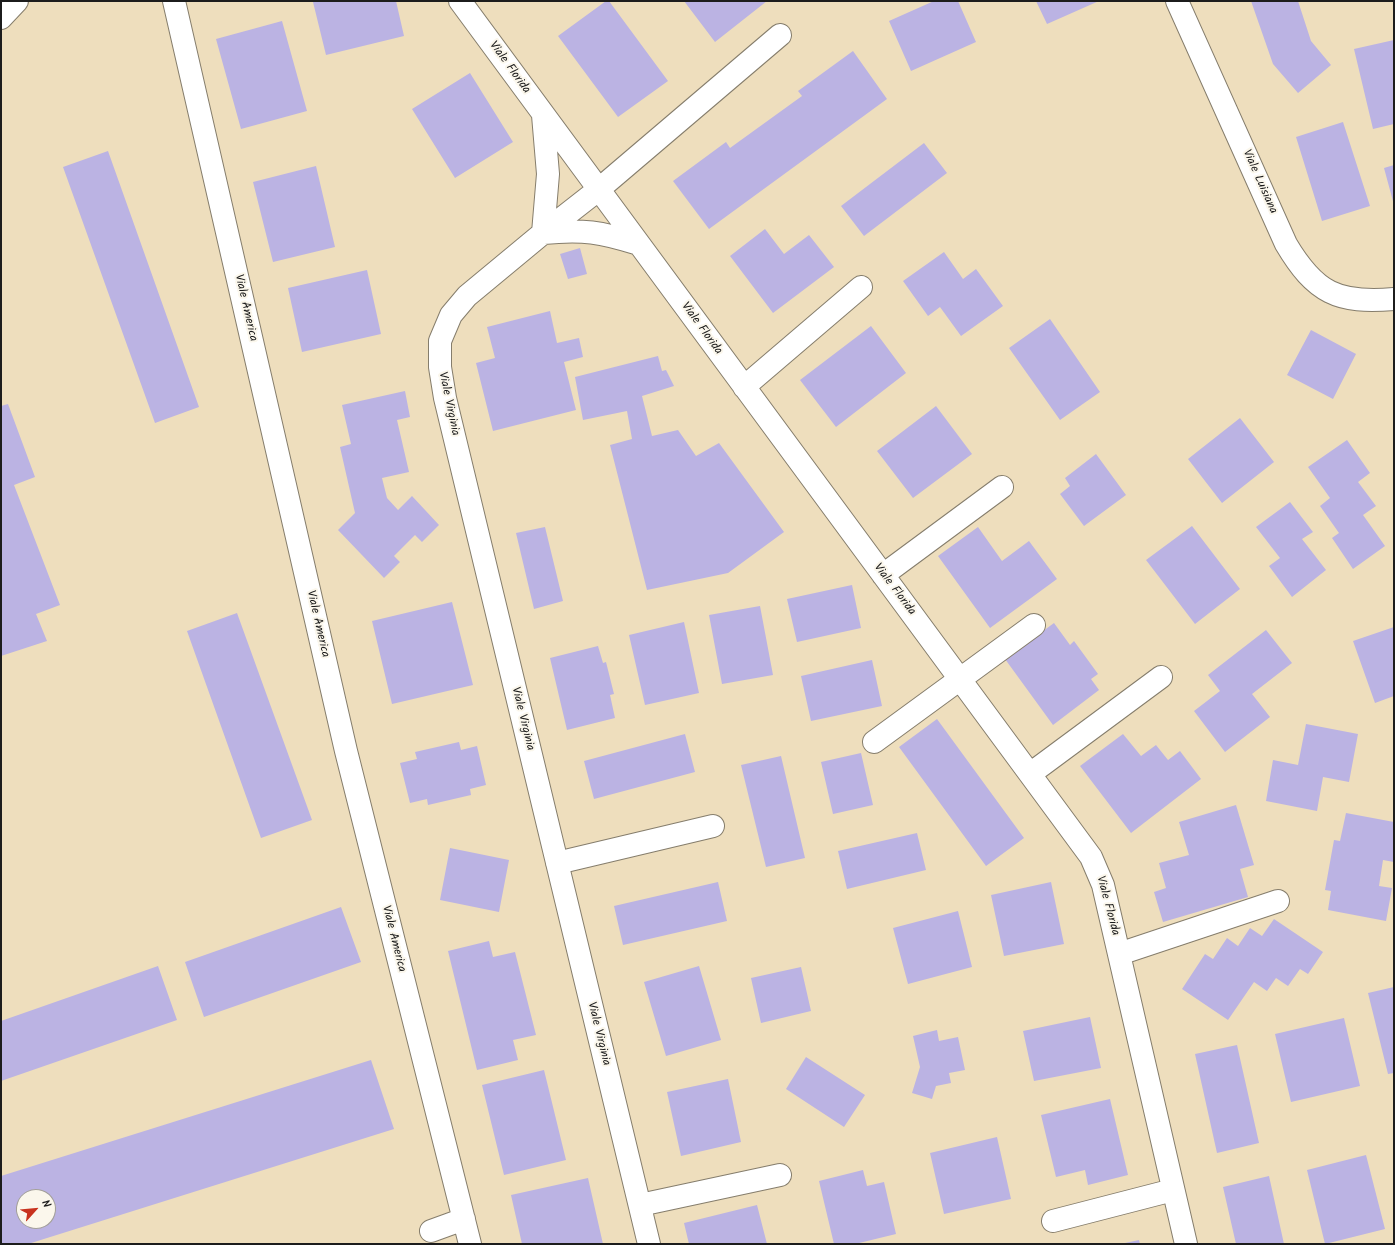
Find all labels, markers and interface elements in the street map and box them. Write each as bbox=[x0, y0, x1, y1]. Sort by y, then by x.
street label: Viale Florida bbox=[485, 39, 533, 97]
street label: Viale Luisiana bbox=[1238, 148, 1280, 216]
street label: Viale America bbox=[230, 273, 260, 343]
street label: Viale Florida bbox=[677, 300, 725, 358]
street label: Viale Virginia bbox=[434, 371, 462, 437]
street label: Viale Florida bbox=[870, 561, 918, 619]
street label: Viale America bbox=[302, 589, 332, 659]
street label: Viale Virginia bbox=[507, 686, 537, 752]
street label: Viale Florida bbox=[1092, 875, 1122, 937]
street label: Viale America bbox=[378, 904, 408, 974]
street label: Viale Virginia bbox=[583, 1001, 613, 1067]
north arrow bbox=[16, 1189, 56, 1229]
text: N bbox=[36, 1197, 55, 1211]

